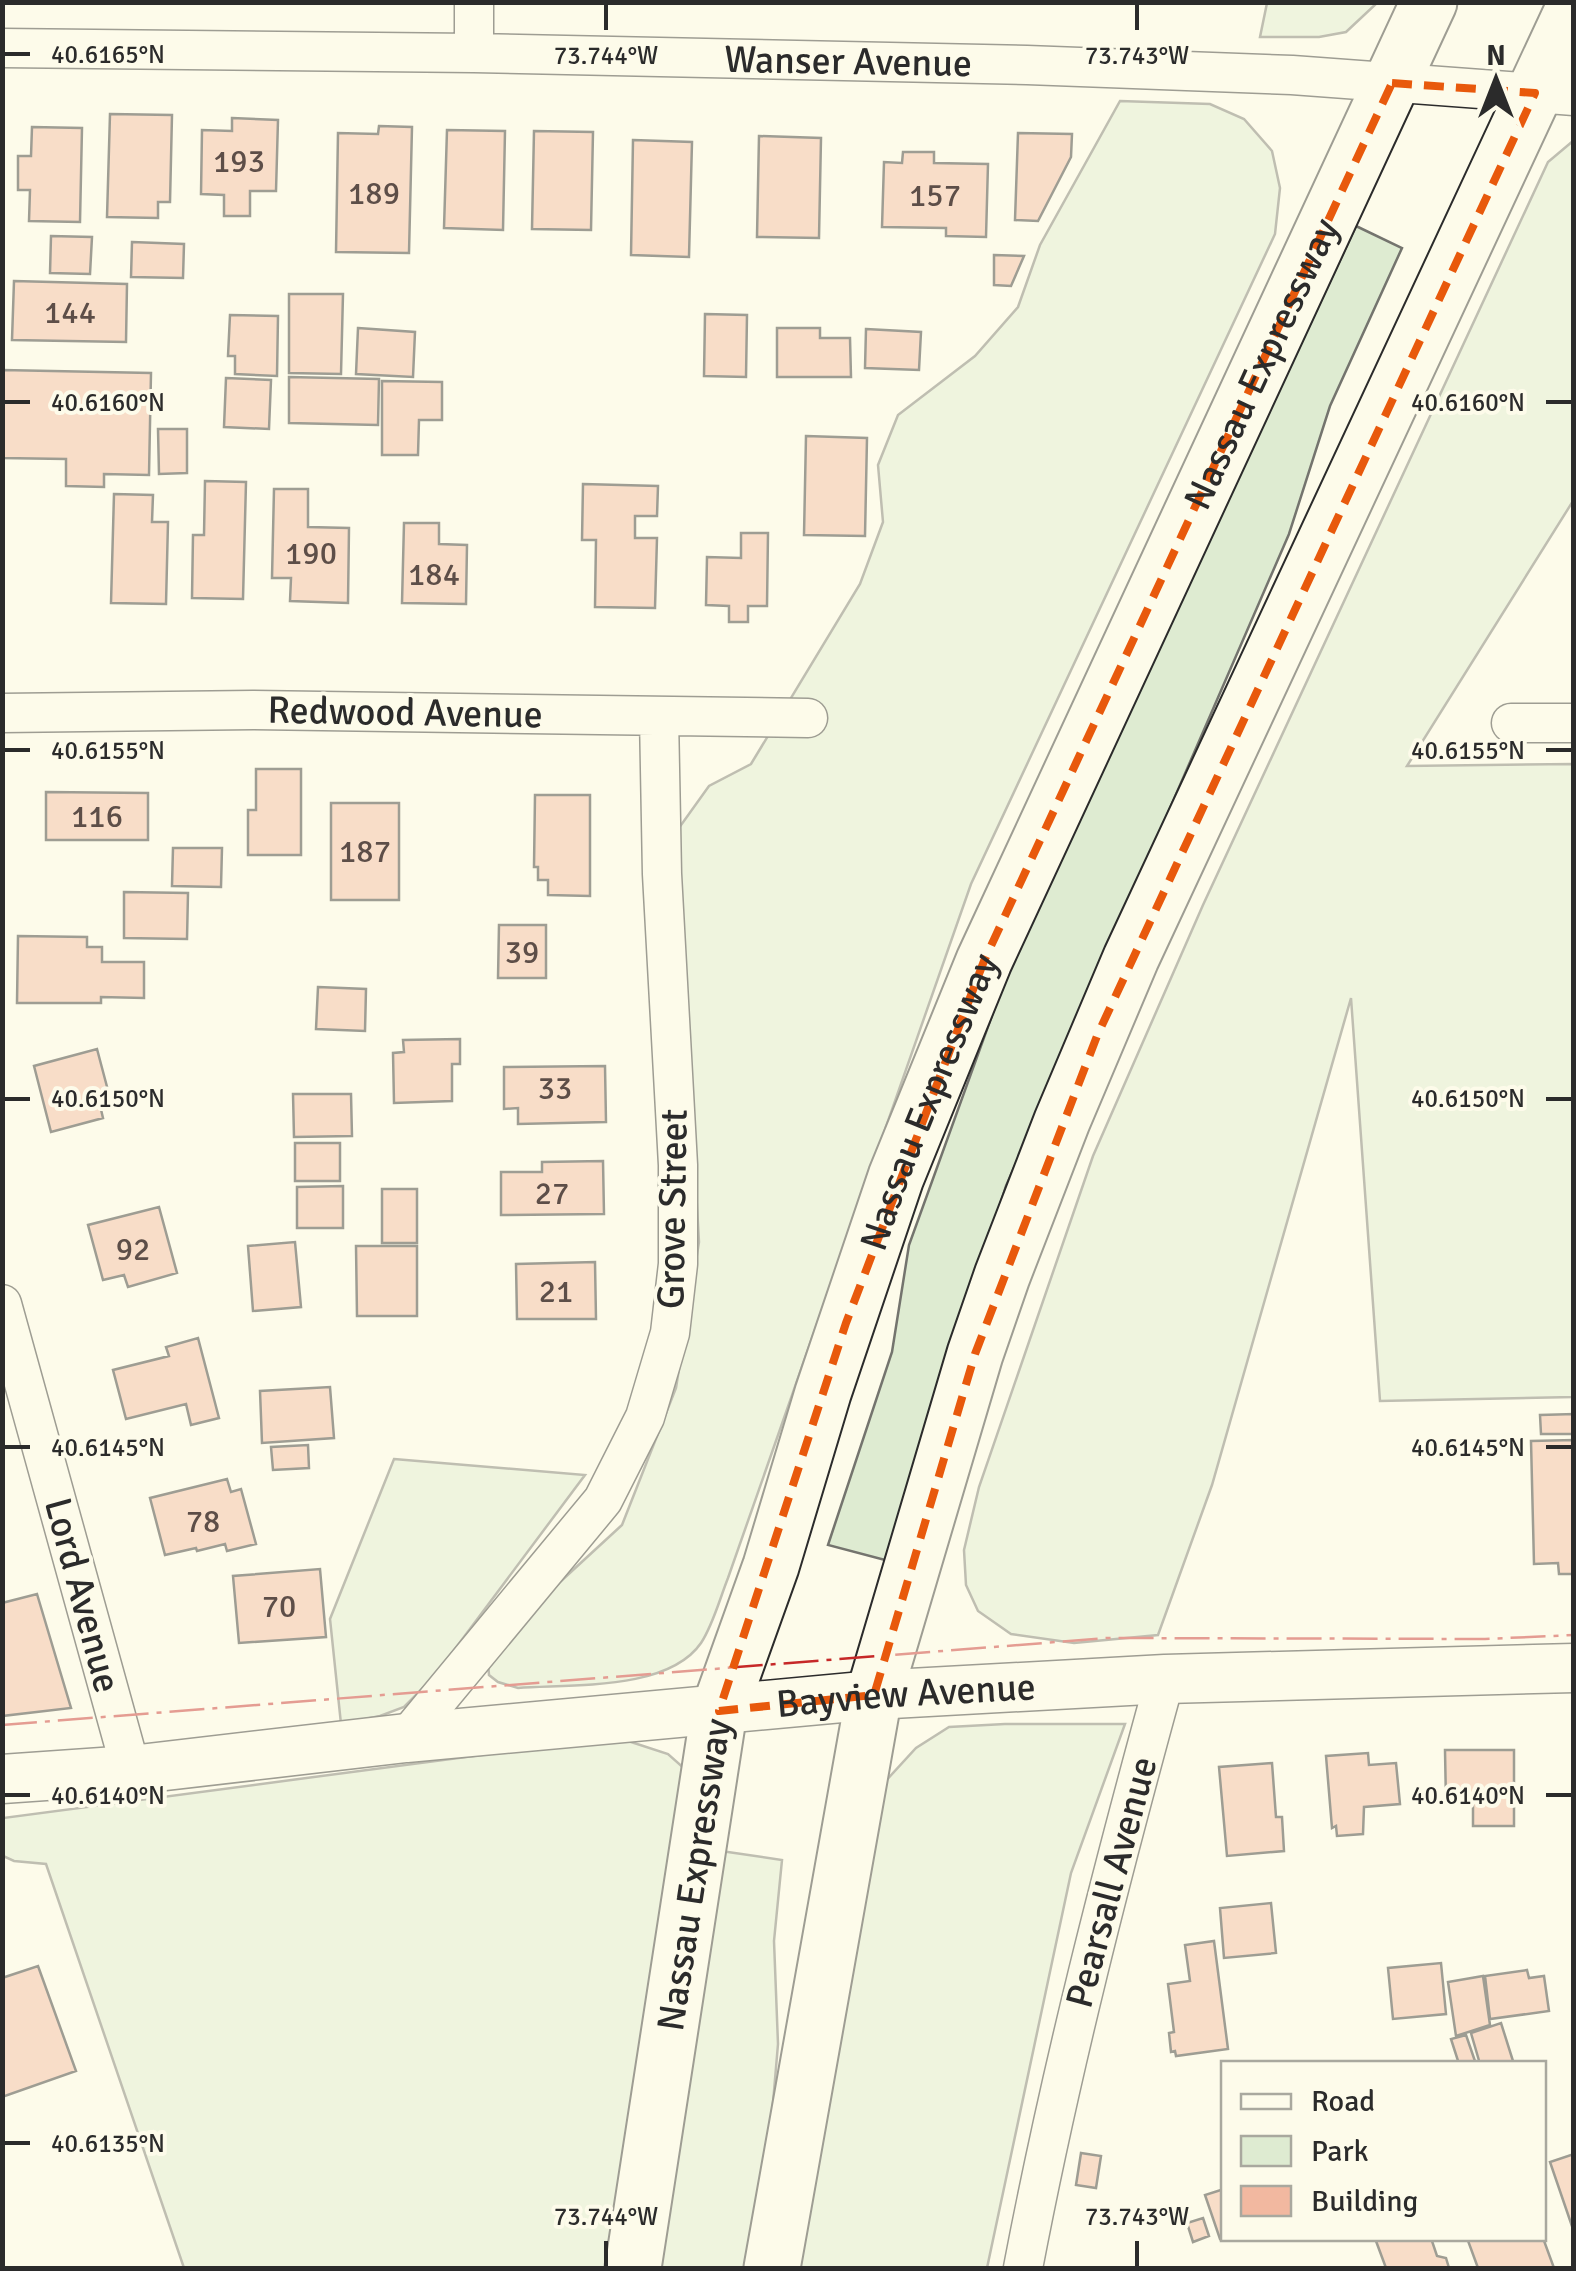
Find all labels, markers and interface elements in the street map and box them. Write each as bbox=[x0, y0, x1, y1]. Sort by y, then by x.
north arrow bbox=[1446, 30, 1546, 130]
street label: Wanser Avenue bbox=[724, 36, 972, 87]
text: 40.6165°N bbox=[51, 39, 165, 70]
text: N bbox=[1486, 39, 1506, 73]
text: 73.744°W bbox=[554, 40, 658, 71]
text: 73.743°W bbox=[1085, 40, 1189, 71]
house number: 193 bbox=[213, 142, 265, 181]
house number: 189 bbox=[348, 174, 400, 213]
house number: 157 bbox=[909, 176, 961, 215]
street label: Nassau Expressway bbox=[1174, 211, 1349, 517]
house number: 144 bbox=[44, 293, 96, 332]
text: 40.6160°N bbox=[51, 387, 165, 418]
text: 40.6160°N bbox=[1411, 387, 1525, 418]
house number: 190 bbox=[285, 534, 337, 573]
house number: 184 bbox=[408, 555, 460, 594]
street label: Redwood Avenue bbox=[267, 687, 543, 738]
text: 40.6155°N bbox=[51, 735, 165, 766]
text: 40.6155°N bbox=[1411, 735, 1525, 766]
house number: 116 bbox=[71, 797, 123, 836]
house number: 187 bbox=[339, 832, 391, 871]
house number: 39 bbox=[505, 933, 539, 972]
street label: Nassau Expressway bbox=[850, 946, 1009, 1257]
house number: 33 bbox=[538, 1069, 572, 1108]
text: 40.6150°N bbox=[51, 1083, 165, 1114]
text: 40.6150°N bbox=[1411, 1083, 1525, 1114]
street label: Grove Street bbox=[647, 1108, 698, 1310]
house number: 27 bbox=[535, 1174, 569, 1213]
house number: 92 bbox=[116, 1230, 150, 1269]
house number: 21 bbox=[539, 1272, 573, 1311]
text: 40.6145°N bbox=[51, 1432, 165, 1463]
text: 40.6145°N bbox=[1411, 1432, 1525, 1463]
street label: Lord Avenue bbox=[34, 1493, 131, 1698]
house number: 78 bbox=[186, 1502, 220, 1541]
house number: 70 bbox=[262, 1587, 296, 1626]
street label: Bayview Avenue bbox=[774, 1663, 1037, 1728]
street label: Nassau Expressway bbox=[647, 1715, 742, 2034]
street label: Pearsall Avenue bbox=[1055, 1752, 1168, 2013]
text: 40.6140°N bbox=[51, 1780, 165, 1811]
text: 40.6140°N bbox=[1411, 1780, 1525, 1811]
legend bbox=[1221, 2061, 1546, 2241]
text: Road bbox=[1311, 2083, 1375, 2120]
text: 40.6135°N bbox=[51, 2128, 165, 2159]
text: Park bbox=[1311, 2133, 1369, 2170]
text: Building bbox=[1311, 2183, 1418, 2220]
text: 73.744°W bbox=[554, 2201, 658, 2232]
text: 73.743°W bbox=[1085, 2201, 1189, 2232]

